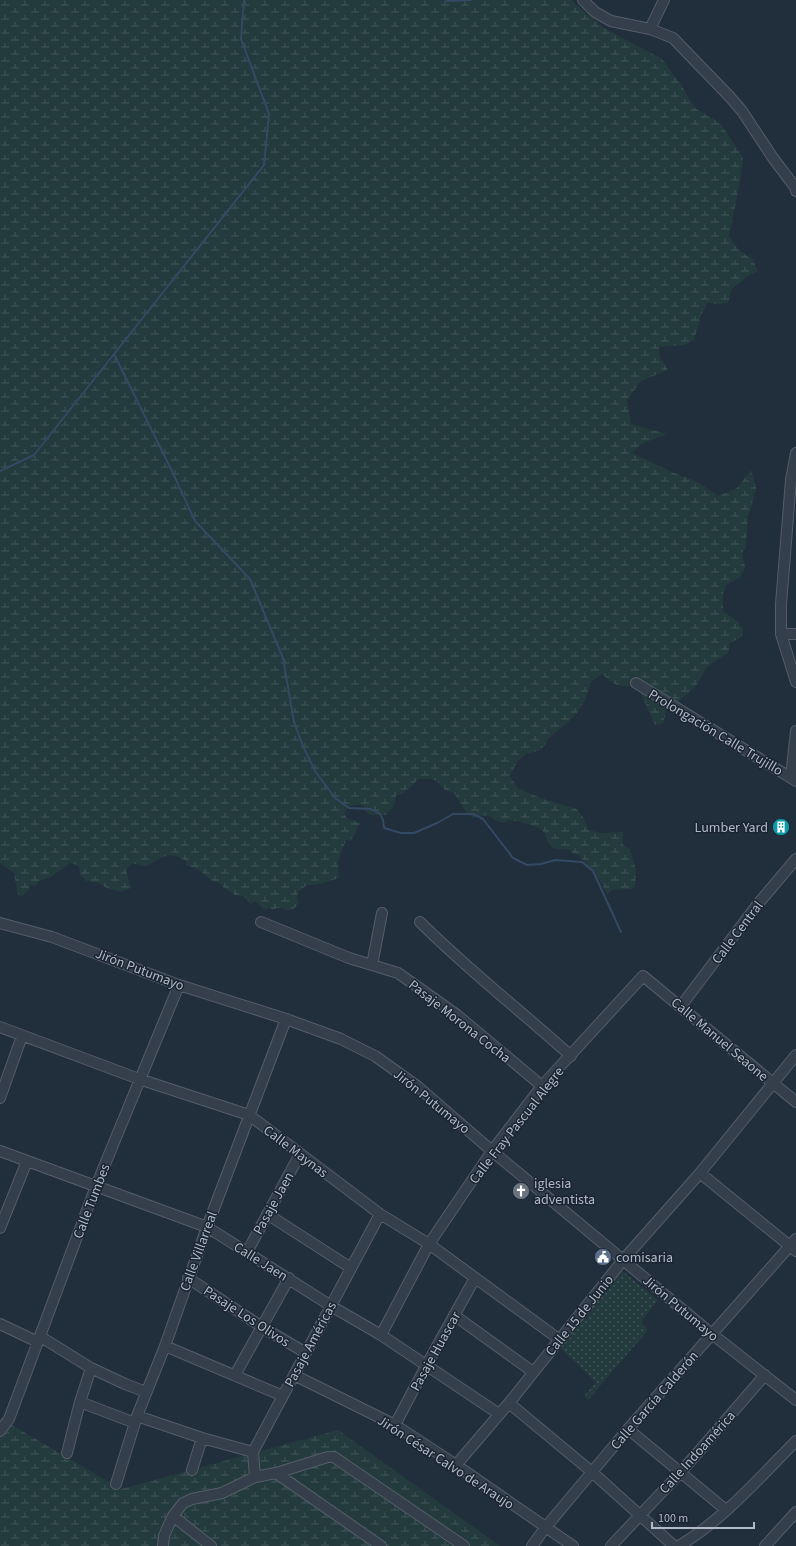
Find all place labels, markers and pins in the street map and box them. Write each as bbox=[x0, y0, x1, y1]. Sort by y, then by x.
building icon: Lumber Yard bbox=[771, 817, 791, 837]
place label: Lumber Yard bbox=[695, 818, 768, 838]
place label: iglesia adventista bbox=[534, 1174, 595, 1210]
church icon: iglesia adventista bbox=[511, 1181, 531, 1201]
public building icon: comisaria bbox=[593, 1247, 613, 1267]
place label: comisaria bbox=[616, 1248, 673, 1268]

